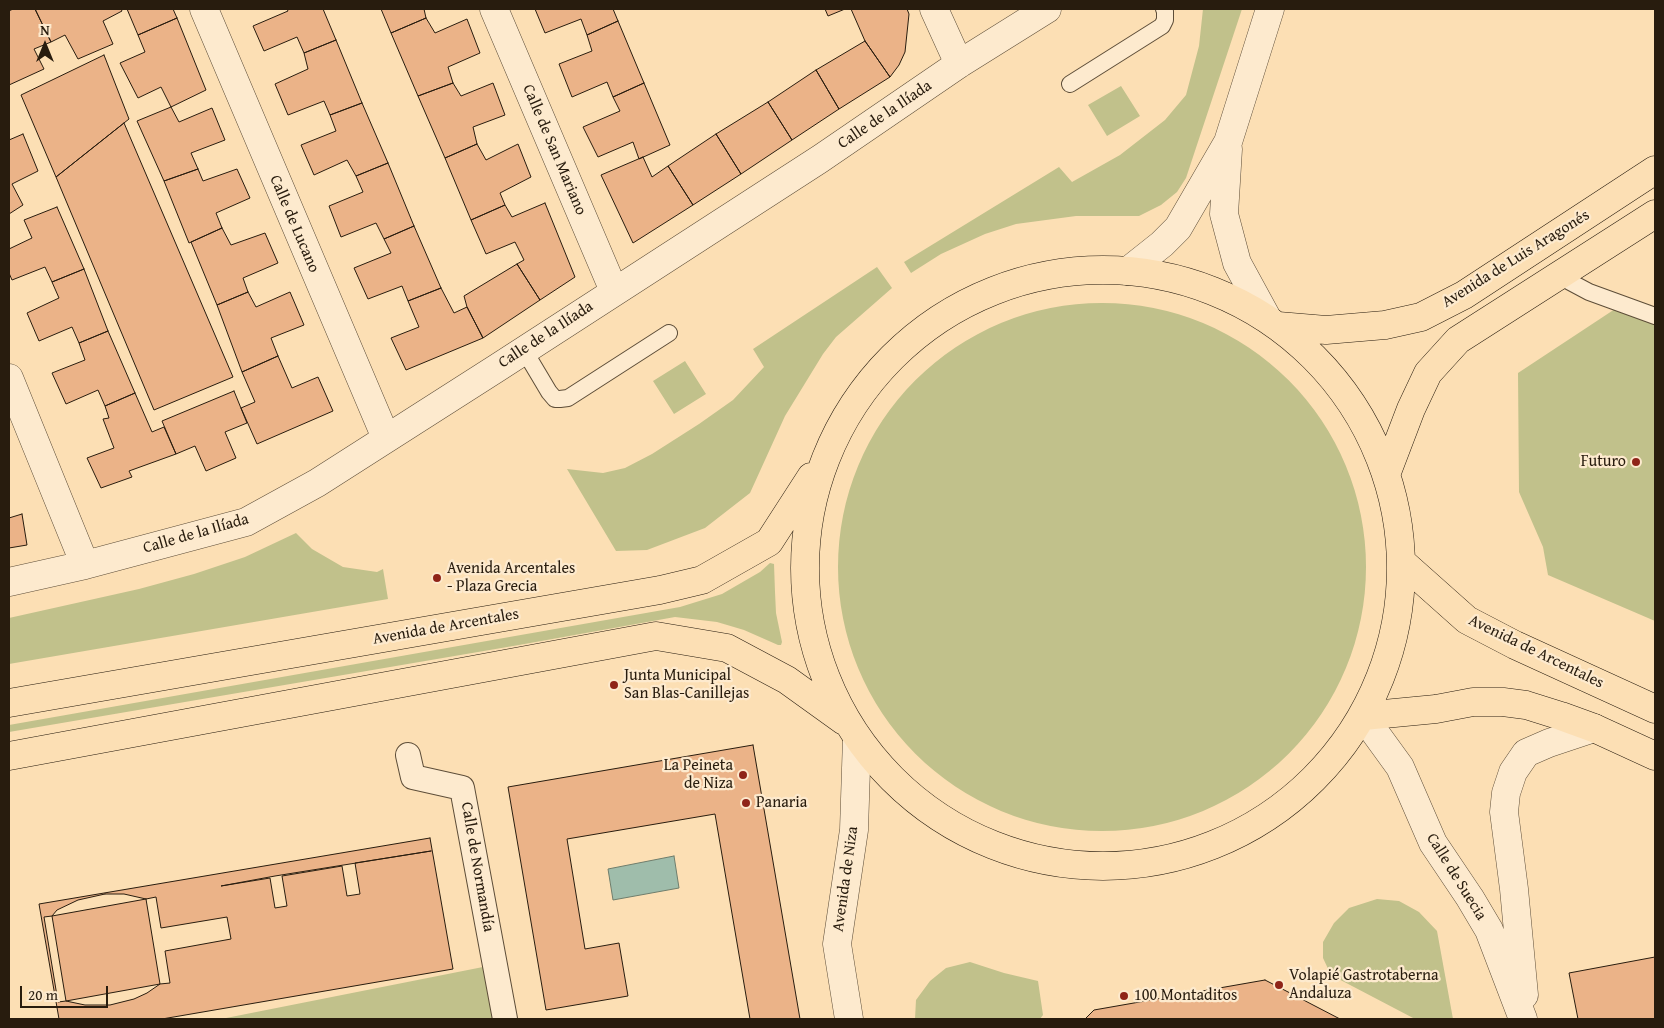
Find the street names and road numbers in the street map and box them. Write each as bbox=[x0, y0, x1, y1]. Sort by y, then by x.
street label: Calle de la Ilíada bbox=[834, 77, 936, 153]
street label: Calle de San Mariano bbox=[518, 82, 590, 218]
street label: Calle de Lucano bbox=[265, 172, 323, 276]
street label: Avenida de Luis Aragonés bbox=[1439, 206, 1593, 312]
street label: Calle de la Ilíada bbox=[495, 297, 597, 373]
street label: Calle de la Ilíada bbox=[141, 510, 251, 558]
street label: Avenida de Arcentales bbox=[372, 605, 520, 649]
street label: Avenida de Arcentales bbox=[1465, 611, 1607, 693]
street label: Calle de Normandía bbox=[456, 801, 498, 933]
street label: Avenida de Niza bbox=[829, 825, 863, 933]
street label: Calle de Suecia bbox=[1422, 830, 1490, 924]

